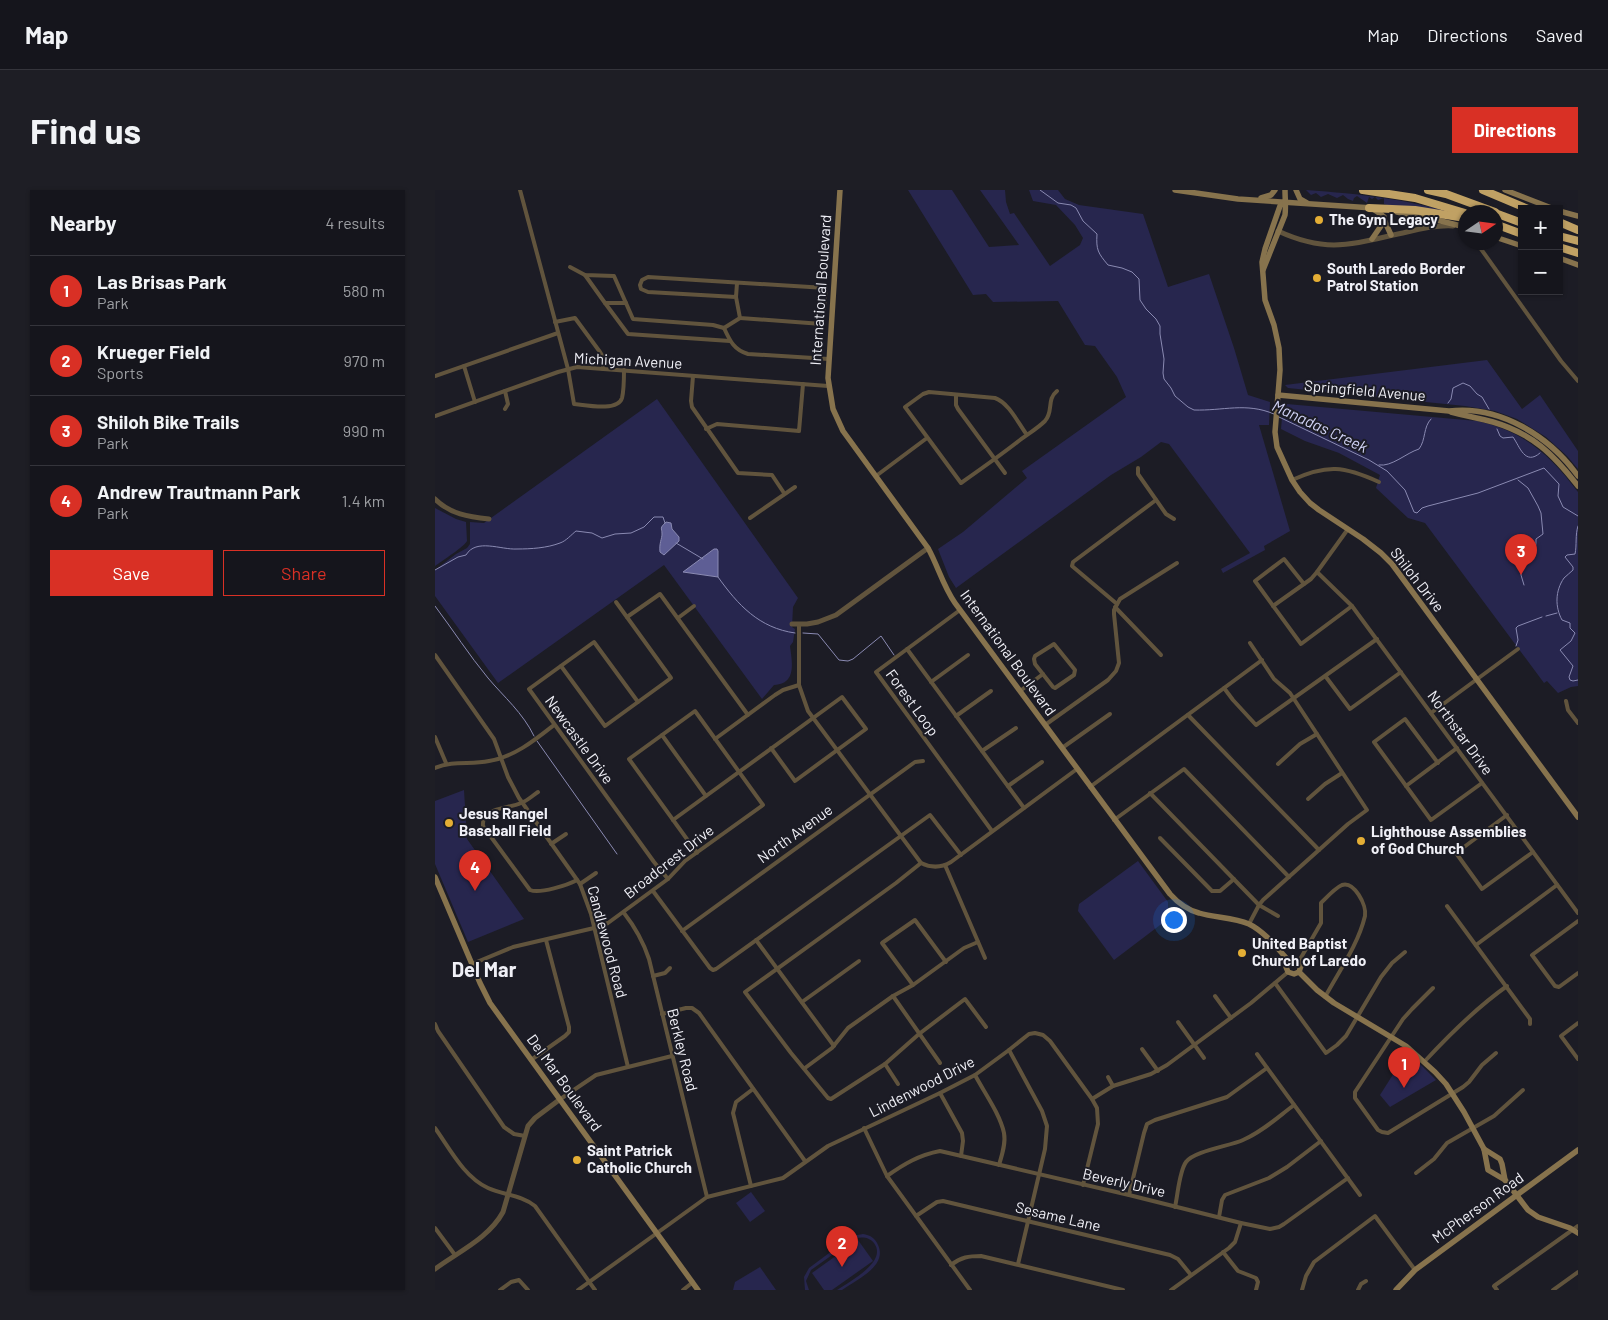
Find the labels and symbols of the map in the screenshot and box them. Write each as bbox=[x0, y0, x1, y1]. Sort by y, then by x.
north arrow bbox=[1458, 205, 1503, 250]
place label: The Gym Legacy bbox=[1329, 210, 1438, 228]
street label: International Boulevard bbox=[806, 214, 834, 366]
marker: The Gym Legacy bbox=[1313, 214, 1325, 226]
place label: South Laredo Border Patrol Station bbox=[1327, 259, 1465, 294]
marker: South Laredo Border Patrol Station bbox=[1311, 272, 1323, 284]
street label: Michigan Avenue bbox=[573, 348, 683, 372]
street label: Springfield Avenue bbox=[1304, 376, 1427, 404]
water label: Manadas Creek bbox=[1269, 395, 1371, 456]
pin: 3 bbox=[1505, 534, 1537, 575]
street label: Shiloh Drive bbox=[1387, 544, 1449, 615]
street label: International Boulevard bbox=[957, 586, 1060, 719]
street label: Forest Loop bbox=[883, 666, 943, 739]
street label: Northstar Drive bbox=[1424, 687, 1497, 778]
street label: Newcastle Drive bbox=[542, 692, 618, 787]
street label: North Avenue bbox=[753, 800, 835, 866]
place label: Jesus Rangel Baseball Field bbox=[459, 804, 551, 839]
marker: Jesus Rangel Baseball Field bbox=[443, 817, 455, 829]
street label: Broadcrest Drive bbox=[620, 821, 717, 902]
place label: Lighthouse Assemblies of God Church bbox=[1371, 822, 1527, 857]
marker: Lighthouse Assemblies of God Church bbox=[1355, 835, 1367, 847]
pin: 4 bbox=[459, 850, 491, 891]
street label: Candlewood Road bbox=[584, 884, 632, 1000]
your location bbox=[1161, 907, 1187, 933]
place label: United Baptist Church of Laredo bbox=[1252, 934, 1366, 969]
marker: United Baptist Church of Laredo bbox=[1236, 947, 1248, 959]
district label: Del Mar bbox=[452, 957, 517, 981]
street label: Berkley Road bbox=[664, 1006, 702, 1093]
street label: Del Mar Boulevard bbox=[524, 1030, 606, 1134]
pin: 1 bbox=[1388, 1047, 1420, 1088]
street label: Lindenwood Drive bbox=[866, 1052, 977, 1120]
place label: Saint Patrick Catholic Church bbox=[587, 1141, 692, 1176]
marker: Saint Patrick Catholic Church bbox=[571, 1154, 583, 1166]
street label: Beverly Drive bbox=[1081, 1164, 1167, 1200]
street label: McPherson Road bbox=[1428, 1168, 1527, 1246]
street label: Sesame Lane bbox=[1014, 1197, 1103, 1235]
pin: 2 bbox=[826, 1226, 858, 1267]

